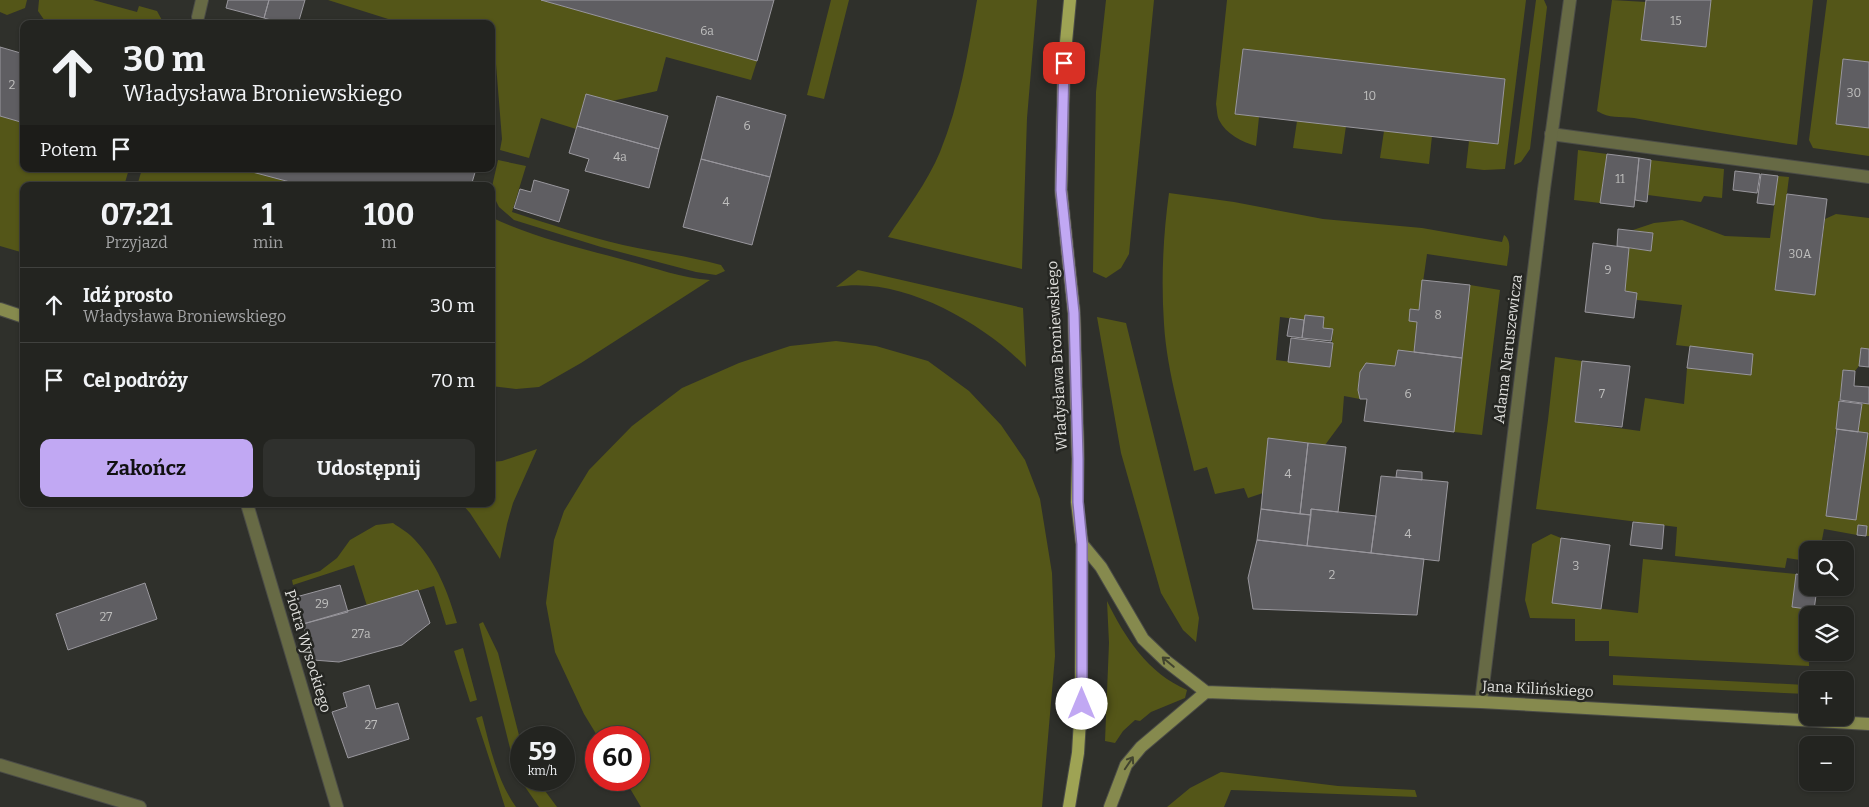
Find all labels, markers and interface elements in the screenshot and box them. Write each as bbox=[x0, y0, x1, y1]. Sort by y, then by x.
house number: 15 bbox=[1670, 14, 1682, 28]
house number: 6a bbox=[700, 24, 714, 38]
text: 30 m bbox=[123, 38, 205, 80]
icon: ahead bbox=[40, 40, 105, 105]
pin bbox=[1043, 42, 1085, 84]
icon: arrive bbox=[1050, 49, 1078, 77]
house number: 2 bbox=[9, 78, 15, 92]
text: Władysława Broniewskiego bbox=[123, 80, 402, 107]
house number: 30 bbox=[1847, 86, 1861, 100]
house number: 10 bbox=[1364, 89, 1376, 103]
house number: 6 bbox=[743, 119, 751, 133]
icon: arrive bbox=[107, 135, 135, 163]
text: Potem bbox=[40, 138, 97, 161]
house number: 4a bbox=[613, 150, 627, 164]
house number: 11 bbox=[1615, 172, 1625, 186]
house number: 4 bbox=[722, 195, 730, 209]
text: 07:21 bbox=[100, 197, 172, 233]
text: 1 bbox=[261, 197, 274, 233]
text: 100 bbox=[363, 197, 415, 233]
text: Przyjazd bbox=[105, 233, 168, 252]
text: min bbox=[253, 233, 283, 252]
text: m bbox=[381, 233, 397, 252]
house number: 30A bbox=[1788, 247, 1812, 261]
street label: Władysława Broniewskiego bbox=[1043, 260, 1071, 452]
house number: 9 bbox=[1604, 263, 1612, 277]
street label: Adama Naruszewicza bbox=[1490, 273, 1526, 425]
text: Idź prosto bbox=[83, 284, 173, 307]
icon: ahead bbox=[40, 291, 68, 319]
text: 30 m bbox=[430, 294, 475, 317]
text: Władysława Broniewskiego bbox=[83, 307, 286, 326]
house number: 8 bbox=[1434, 308, 1442, 322]
icon: arrive bbox=[40, 366, 68, 394]
text: Cel podróży bbox=[83, 369, 188, 392]
text: 70 m bbox=[432, 369, 475, 392]
house number: 6 bbox=[1404, 387, 1412, 401]
house number: 7 bbox=[1599, 387, 1605, 401]
button: Zakończ bbox=[40, 439, 253, 497]
button: Udostępnij bbox=[263, 439, 475, 497]
house number: 4 bbox=[1284, 467, 1292, 481]
house number: 4 bbox=[1404, 527, 1412, 541]
map controls bbox=[1799, 541, 1854, 791]
button: search bbox=[1799, 541, 1854, 596]
house number: 3 bbox=[1573, 559, 1580, 573]
house number: 2 bbox=[1329, 568, 1335, 582]
street label: Piotra Wysockiego bbox=[281, 587, 335, 715]
house number: 29 bbox=[315, 597, 329, 611]
button: layers bbox=[1799, 606, 1854, 661]
house number: 27 bbox=[100, 610, 112, 624]
house number: 27a bbox=[352, 627, 371, 641]
one-way arrow bbox=[1161, 656, 1174, 667]
button: + bbox=[1799, 671, 1854, 726]
position arrow bbox=[1055, 677, 1107, 729]
street label: Jana Kilińskiego bbox=[1481, 677, 1594, 701]
house number: 27 bbox=[365, 718, 377, 732]
speed limit sign: 60 bbox=[585, 726, 650, 791]
button: − bbox=[1799, 736, 1854, 791]
text: 59 bbox=[528, 737, 557, 767]
one-way arrow bbox=[1124, 756, 1134, 770]
text: km/h bbox=[528, 764, 557, 778]

